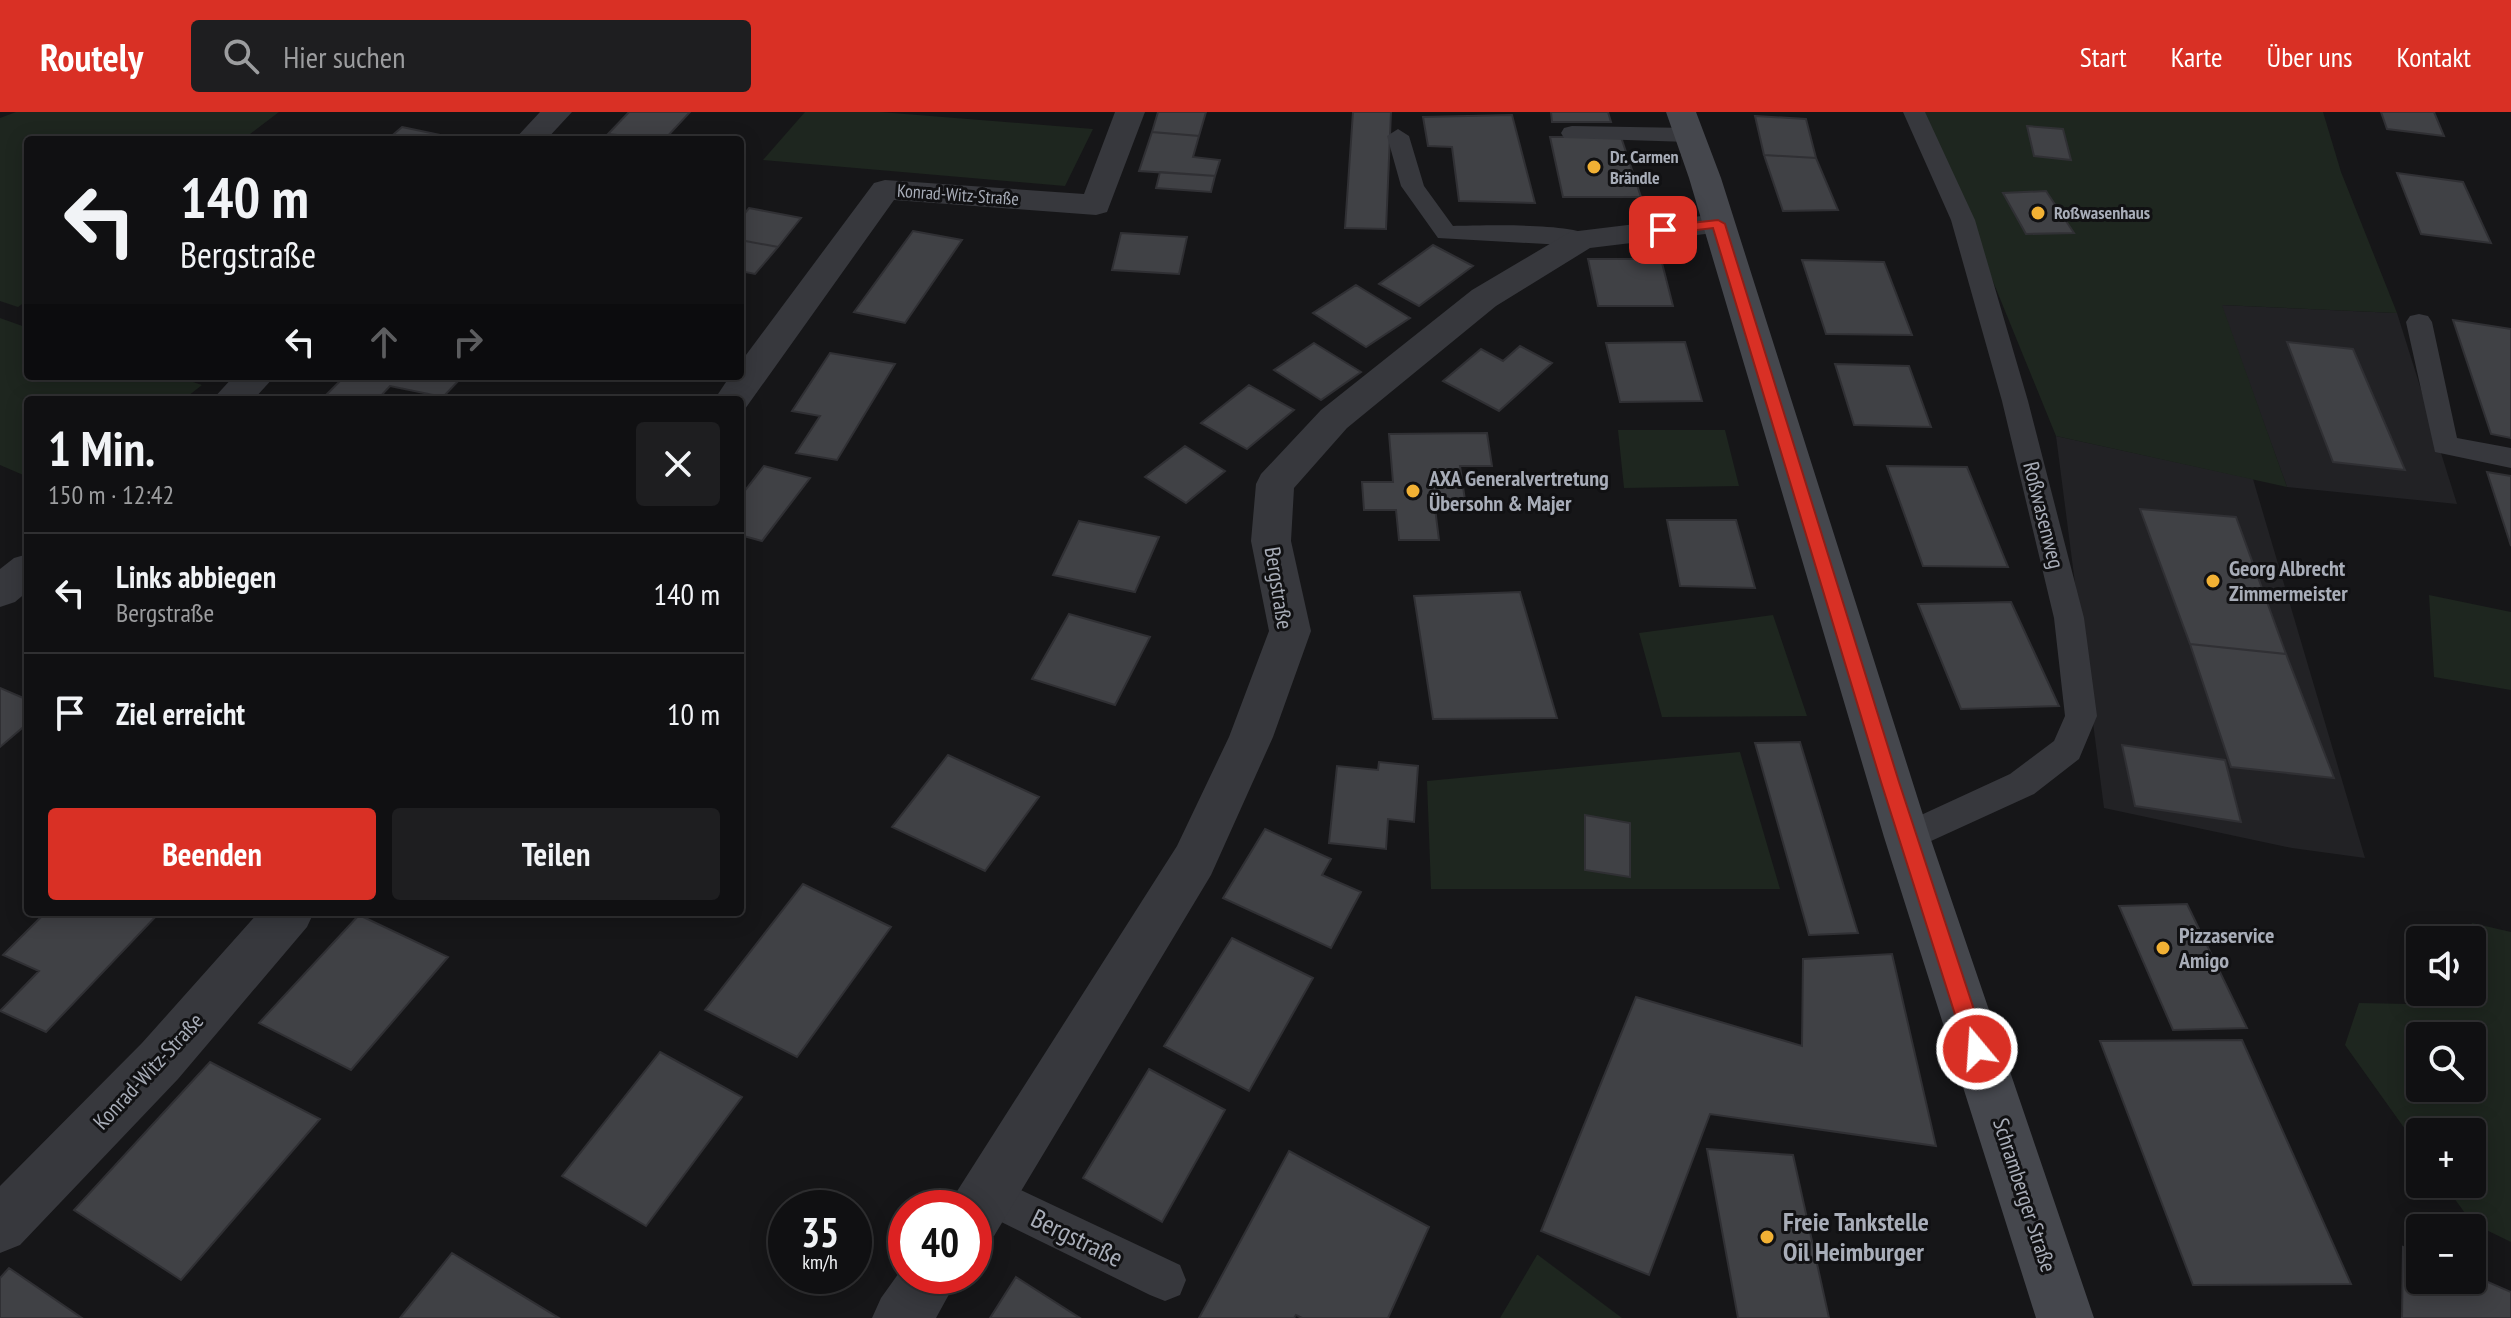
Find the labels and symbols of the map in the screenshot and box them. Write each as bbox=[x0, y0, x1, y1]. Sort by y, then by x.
place label: Dr. Carmen Brändle bbox=[1610, 145, 1679, 189]
marker: Dr. Carmen Brändle bbox=[1585, 158, 1603, 176]
street label: Konrad-Witz-Straße bbox=[896, 179, 1020, 210]
pin bbox=[1629, 196, 1697, 264]
place label: Roßwasenhaus bbox=[2054, 201, 2150, 224]
marker: Roßwasenhaus bbox=[2029, 204, 2047, 222]
street label: Roßwasenweg bbox=[2017, 459, 2071, 571]
place label: AXA Generalvertretung Übersohn & Majer bbox=[1428, 464, 1609, 517]
marker: AXA Generalvertretung Übersohn & Majer bbox=[1404, 482, 1422, 500]
street label: Bergstraße bbox=[1259, 545, 1299, 631]
place label: Georg Albrecht Zimmermeister bbox=[2229, 554, 2348, 607]
marker: Georg Albrecht Zimmermeister bbox=[2204, 572, 2222, 590]
place label: Pizzaservice Amigo bbox=[2178, 921, 2274, 974]
marker: Pizzaservice Amigo bbox=[2154, 939, 2172, 957]
street label: Konrad-Witz-Straße bbox=[87, 1007, 209, 1135]
position arrow bbox=[1935, 1007, 2019, 1091]
street label: Schramberger Straße bbox=[1987, 1115, 2063, 1275]
speed limit sign: 40 bbox=[888, 1190, 992, 1294]
street label: Bergstraße bbox=[1026, 1201, 1129, 1274]
place label: Freie Tankstelle Oil Heimburger bbox=[1783, 1205, 1929, 1268]
marker: Freie Tankstelle Oil Heimburger bbox=[1758, 1228, 1776, 1246]

